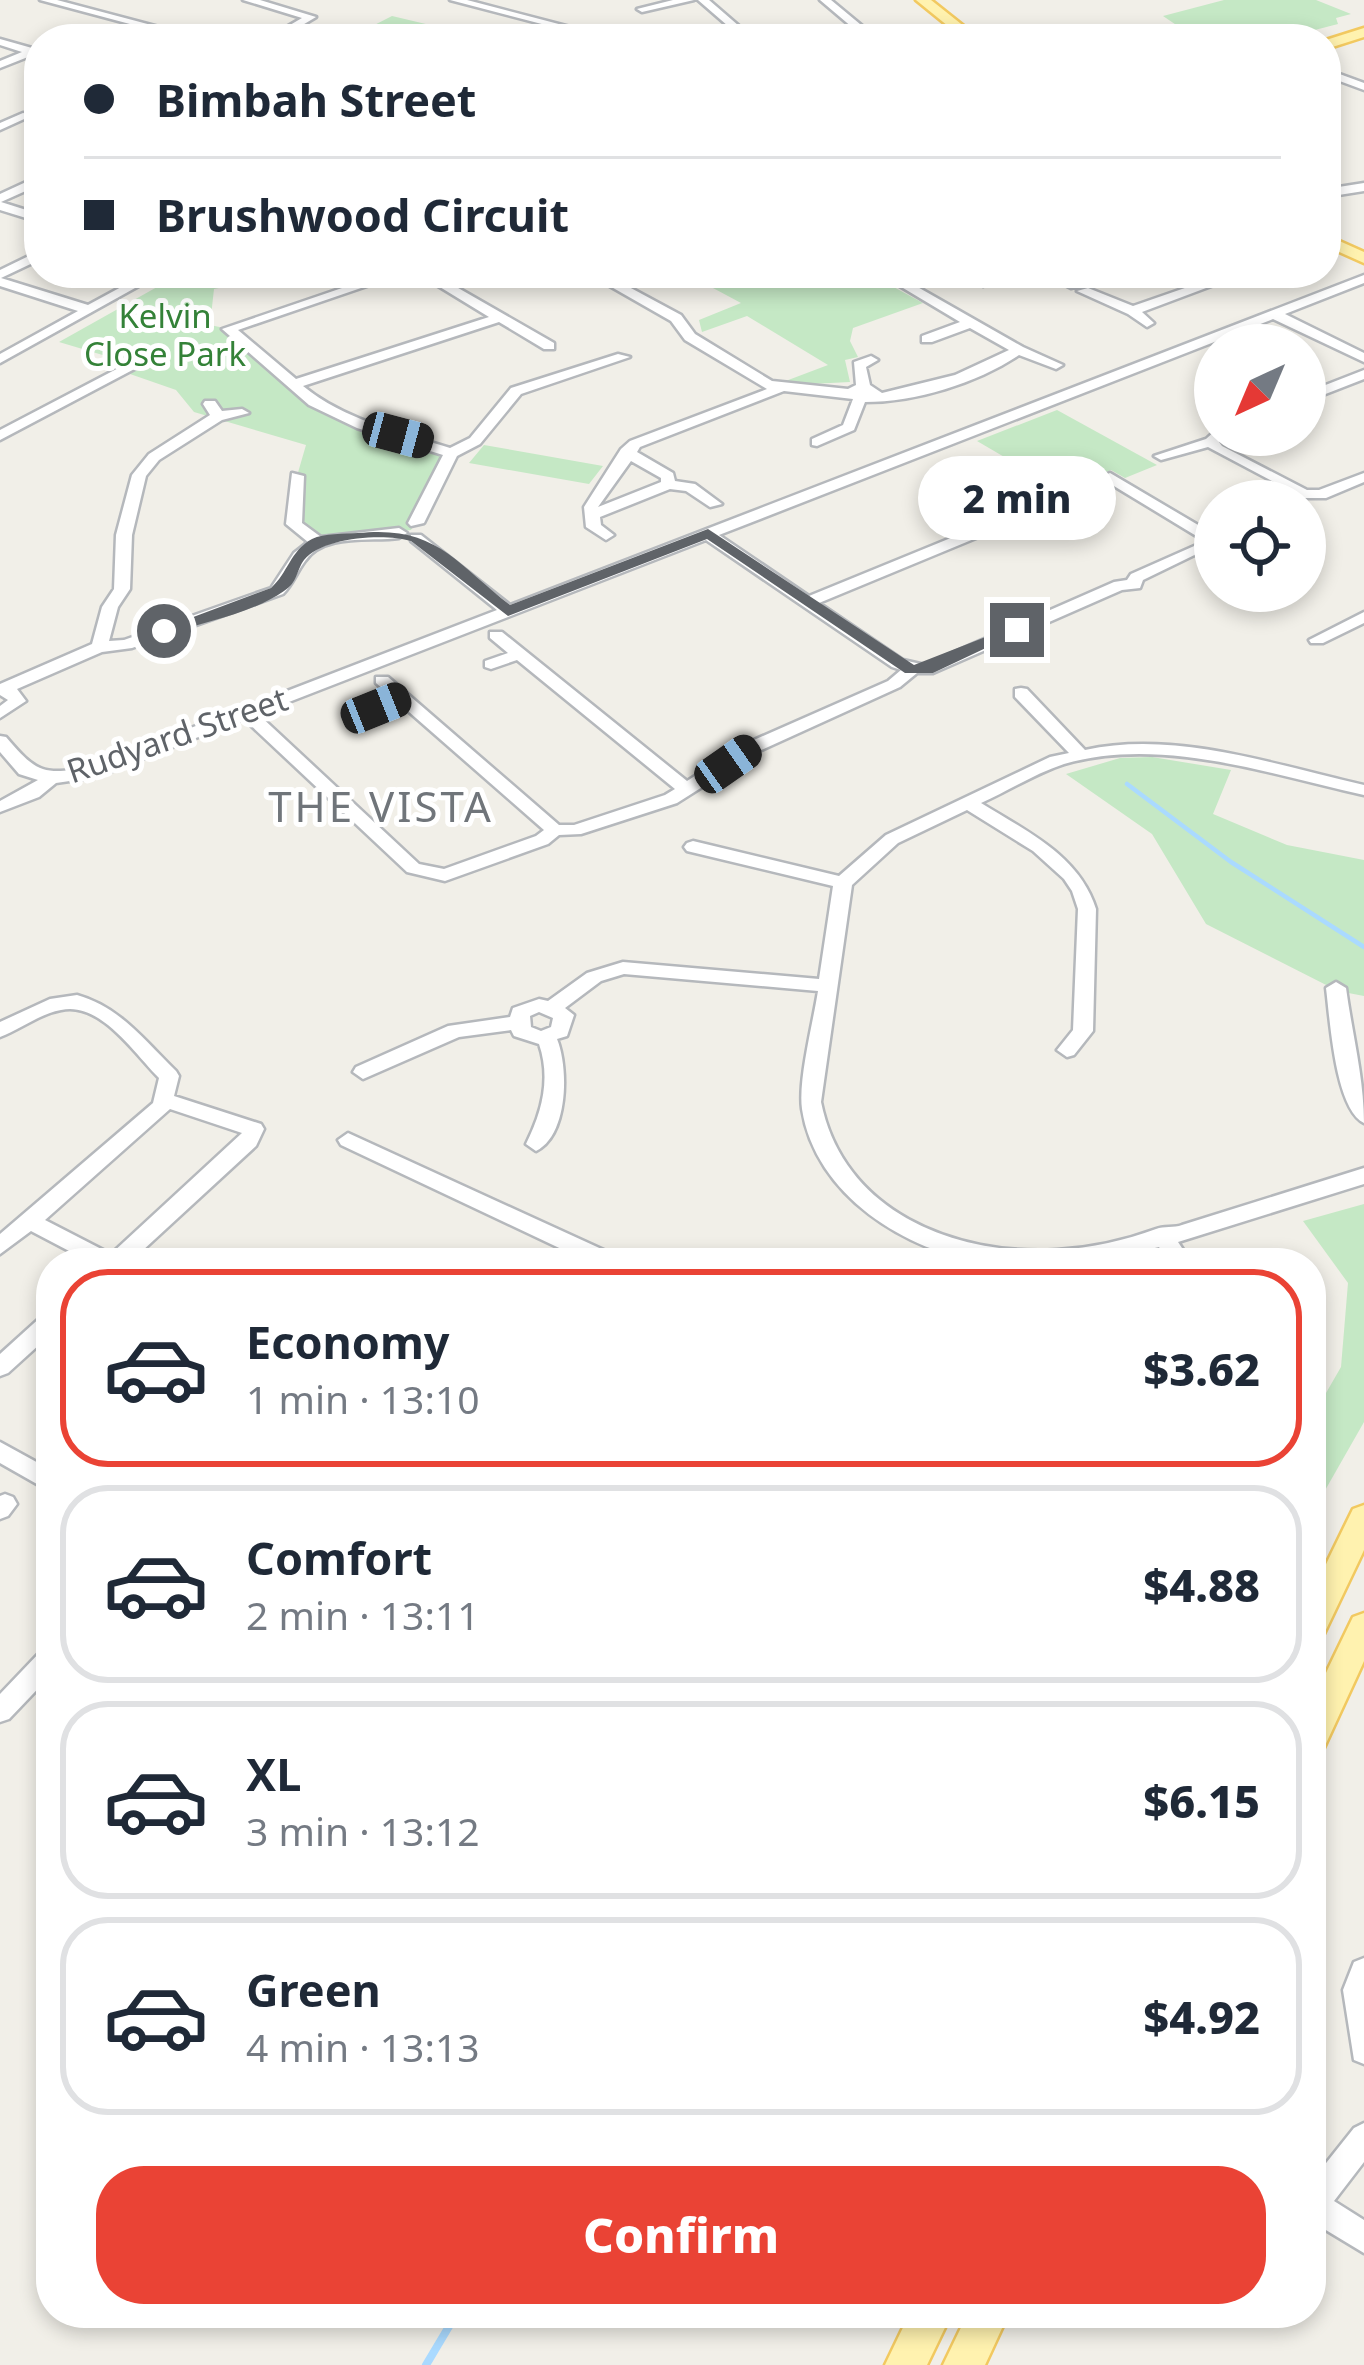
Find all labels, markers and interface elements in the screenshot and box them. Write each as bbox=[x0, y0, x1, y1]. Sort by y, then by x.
text: Bimbah Street bbox=[156, 69, 476, 130]
text: Brushwood Circuit bbox=[156, 184, 569, 245]
park label: Kelvin Close Park bbox=[84, 293, 246, 376]
north arrow bbox=[1194, 324, 1326, 456]
map controls bbox=[1194, 324, 1326, 612]
car bbox=[359, 408, 437, 462]
callout: 2 min bbox=[918, 456, 1116, 540]
text: 2 min bbox=[963, 471, 1071, 524]
button: locate bbox=[1194, 480, 1326, 612]
route end bbox=[990, 603, 1044, 657]
route start bbox=[137, 604, 191, 658]
street label: Rudyard Street bbox=[61, 676, 293, 793]
car bbox=[336, 678, 416, 738]
car bbox=[688, 729, 768, 799]
district label: THE VISTA bbox=[268, 777, 494, 834]
text: Economy bbox=[246, 1311, 450, 1372]
icon: car bbox=[102, 1314, 210, 1422]
text: $3.62 bbox=[1143, 1338, 1260, 1399]
text: 1 min · 13:10 bbox=[246, 1372, 480, 1425]
text: Comfort bbox=[246, 1527, 432, 1588]
icon: car bbox=[102, 1530, 210, 1638]
text: $4.88 bbox=[1143, 1554, 1260, 1615]
text: 2 min · 13:11 bbox=[246, 1588, 480, 1641]
text: XL bbox=[246, 1743, 301, 1804]
icon: car bbox=[102, 1746, 210, 1854]
text: $6.15 bbox=[1143, 1770, 1260, 1831]
text: 3 min · 13:12 bbox=[246, 1804, 480, 1857]
text: Green bbox=[246, 1959, 381, 2020]
icon: car bbox=[102, 1962, 210, 2070]
text: $4.92 bbox=[1143, 1986, 1260, 2047]
text: 4 min · 13:13 bbox=[246, 2020, 480, 2073]
button: Confirm bbox=[96, 2166, 1266, 2304]

